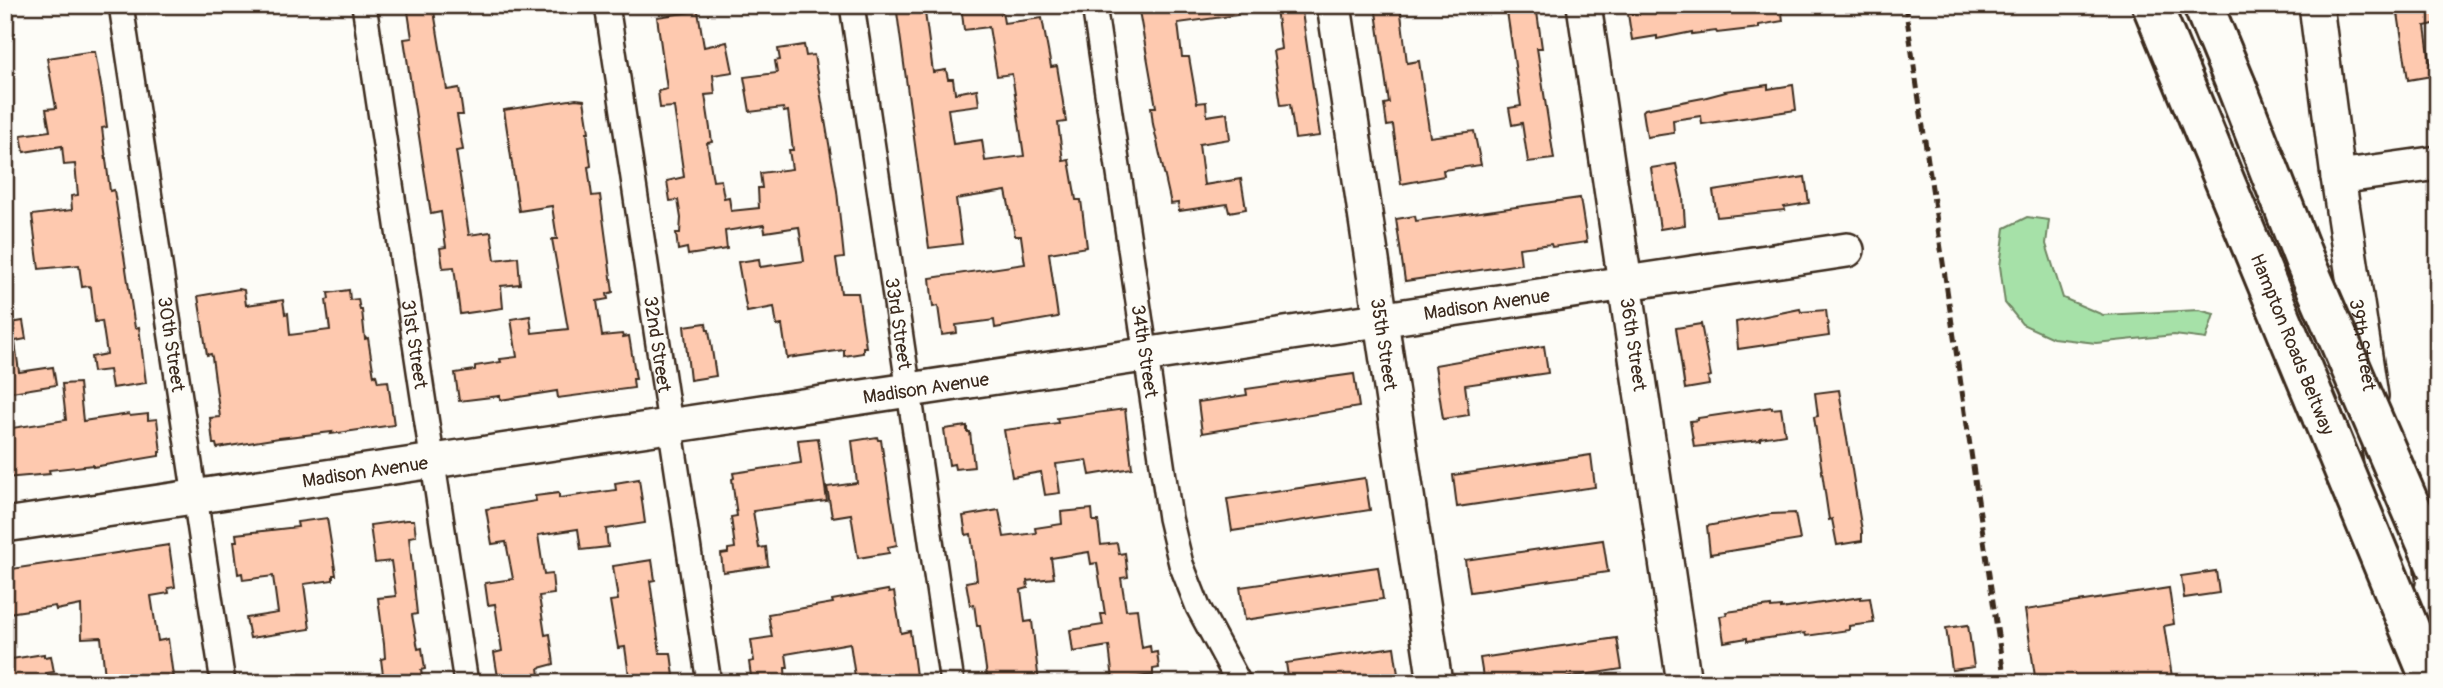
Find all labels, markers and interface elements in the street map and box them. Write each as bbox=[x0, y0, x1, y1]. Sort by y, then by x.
street label: Hampton Roads Beltway bbox=[2245, 250, 2339, 438]
street label: 33rd Street bbox=[879, 276, 917, 372]
street label: Madison Avenue bbox=[1422, 283, 1552, 326]
street label: 30th Street bbox=[152, 295, 190, 394]
street label: 32nd Street bbox=[638, 295, 676, 394]
street label: 36th Street bbox=[1614, 296, 1652, 393]
street label: 35th Street bbox=[1365, 297, 1402, 393]
street label: 39th Street bbox=[2344, 297, 2381, 393]
street label: 31st Street bbox=[395, 298, 433, 391]
street label: 34th Street bbox=[1126, 303, 1163, 400]
street label: Madison Avenue bbox=[861, 367, 991, 410]
street label: Madison Avenue bbox=[301, 451, 430, 493]

